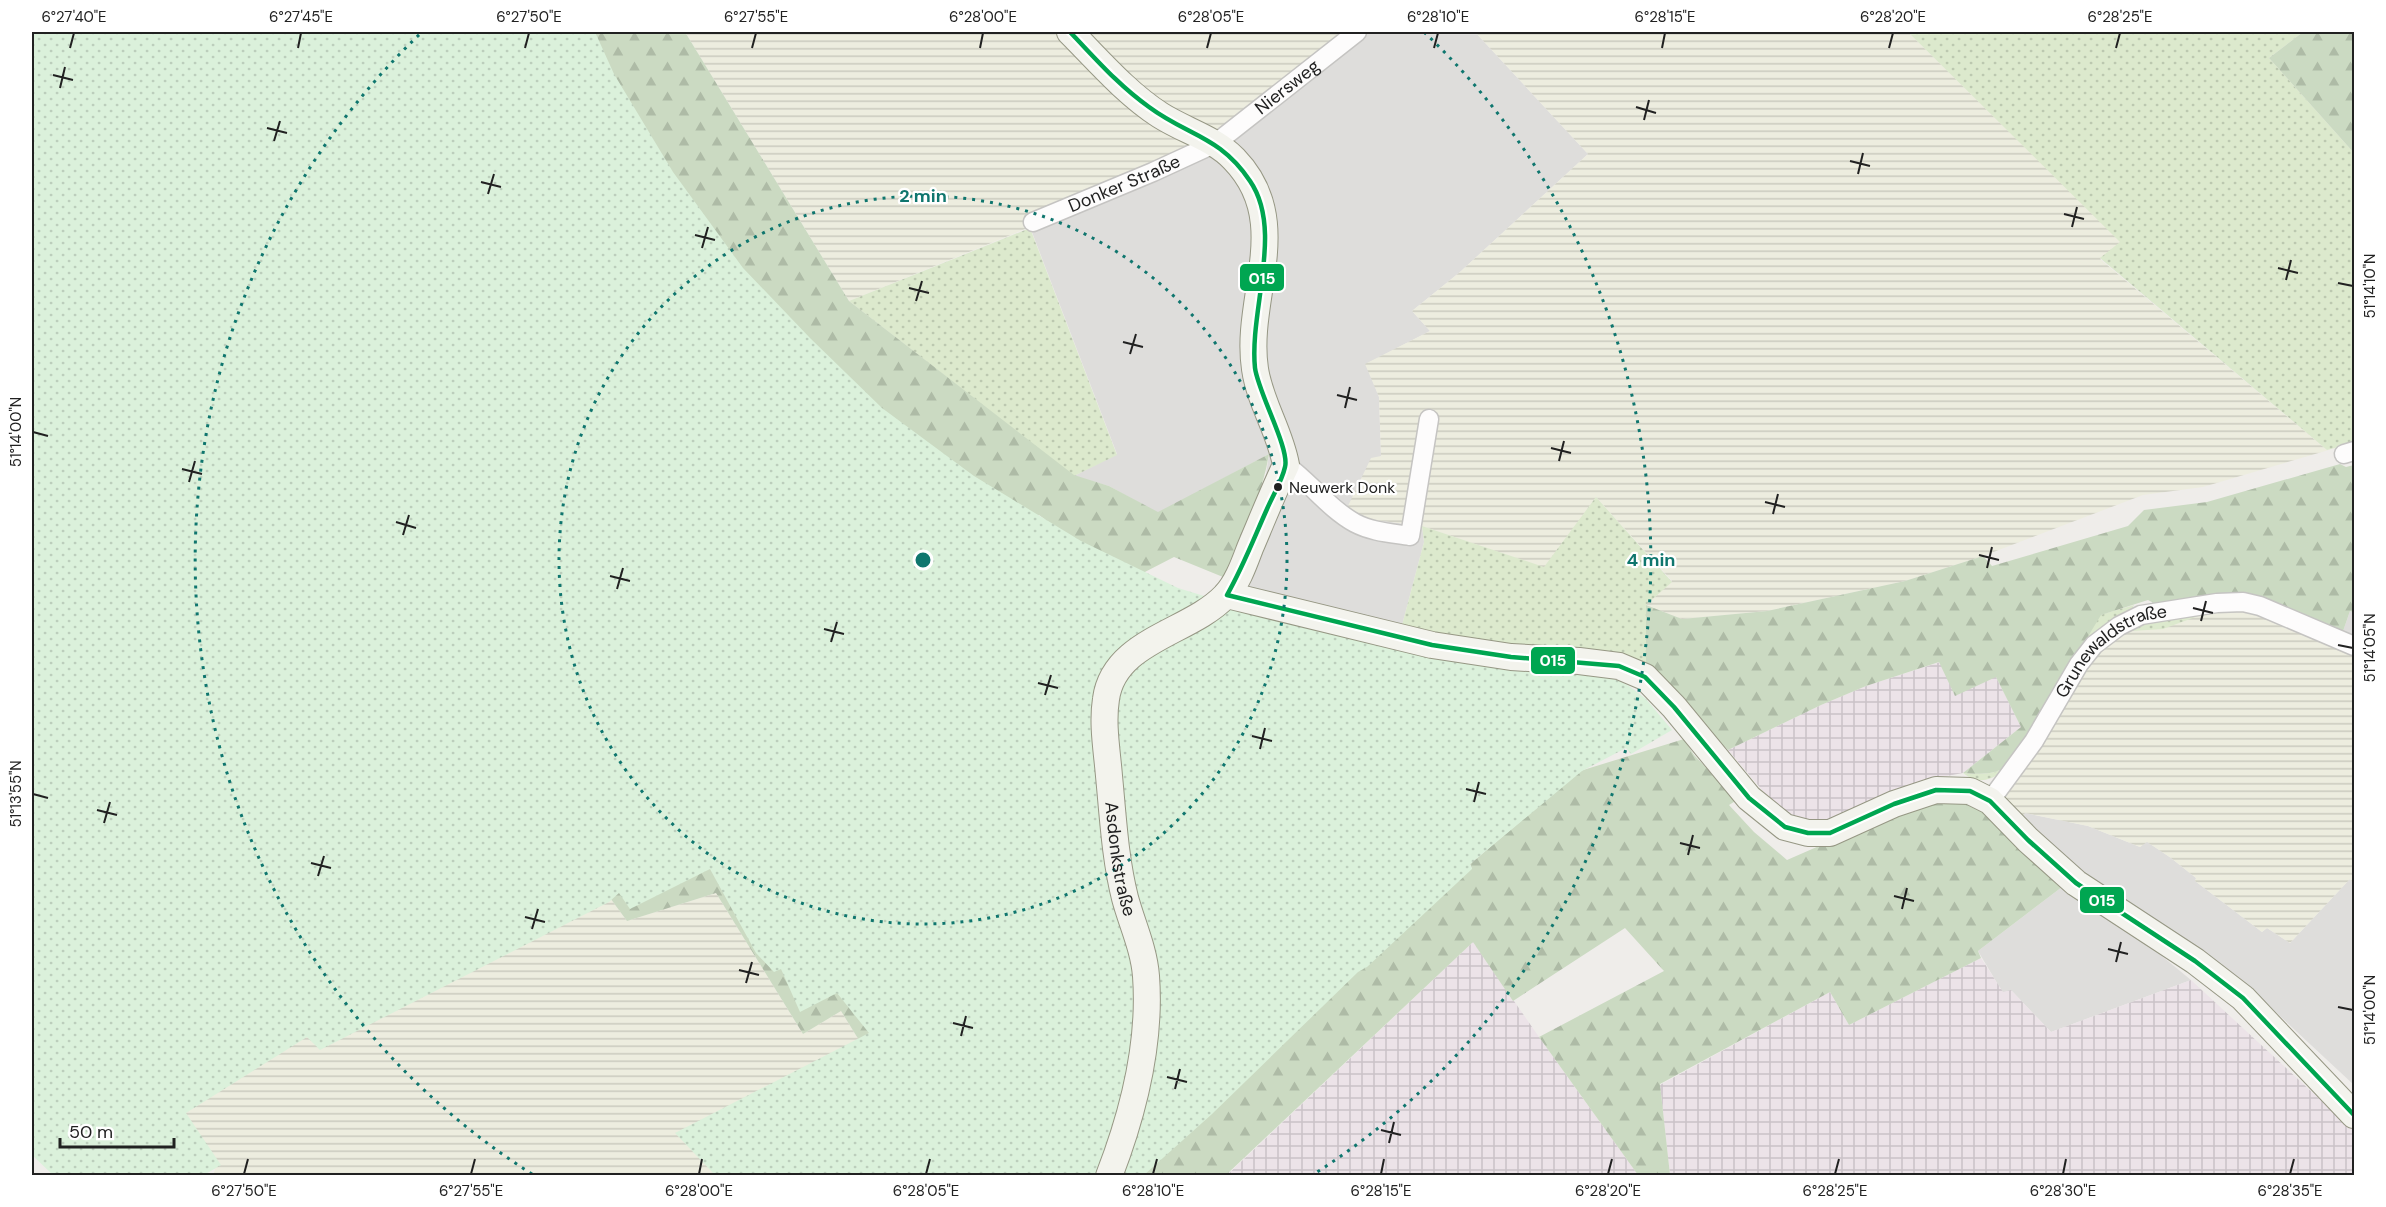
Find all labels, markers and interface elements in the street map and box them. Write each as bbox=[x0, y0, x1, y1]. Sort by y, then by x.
text: 6°27'40"E bbox=[41, 7, 107, 27]
text: 6°27'45"E bbox=[269, 7, 333, 27]
text: 6°27'50"E bbox=[496, 7, 562, 27]
text: 6°27'55"E bbox=[724, 7, 788, 27]
text: 6°28'00"E bbox=[949, 7, 1017, 27]
text: 6°28'05"E bbox=[1178, 7, 1244, 27]
text: 6°28'10"E bbox=[1407, 7, 1469, 27]
text: 6°28'15"E bbox=[1635, 7, 1695, 27]
text: 6°28'20"E bbox=[1860, 7, 1926, 27]
text: 6°28'25"E bbox=[2088, 7, 2152, 27]
street label: Niersweg bbox=[1250, 54, 1325, 120]
street label: Donker Straße bbox=[1065, 149, 1184, 218]
text: 2 min bbox=[899, 184, 947, 208]
text: 51°14'10"N bbox=[2360, 254, 2380, 318]
line badge: 015 bbox=[1239, 263, 1285, 292]
text: 015 bbox=[1248, 268, 1276, 289]
text: 51°14'00"N bbox=[6, 397, 26, 467]
place label: Neuwerk Donk bbox=[1289, 477, 1395, 498]
marker: Neuwerk Donk bbox=[1272, 481, 1284, 493]
text: 4 min bbox=[1627, 548, 1675, 572]
centre of rings bbox=[913, 550, 933, 570]
street label: Grunewaldstraße bbox=[2050, 599, 2168, 702]
text: 51°14'05"N bbox=[2360, 613, 2380, 683]
line badge: 015 bbox=[1530, 646, 1576, 675]
text: 015 bbox=[1539, 650, 1567, 671]
text: 51°13'55"N bbox=[6, 760, 26, 828]
street label: Asdonkstraße bbox=[1099, 801, 1142, 919]
line badge: 015 bbox=[2079, 886, 2125, 914]
text: 015 bbox=[2088, 890, 2116, 911]
text: 51°14'00"N bbox=[2360, 975, 2380, 1045]
scale bar bbox=[60, 1111, 174, 1149]
text: 50 m bbox=[69, 1120, 113, 1144]
text: 6°27'50"E bbox=[211, 1181, 277, 1201]
text: 6°27'55"E bbox=[439, 1181, 503, 1201]
text: 6°28'00"E bbox=[665, 1181, 733, 1201]
text: 6°28'05"E bbox=[893, 1181, 959, 1201]
text: 6°28'10"E bbox=[1122, 1181, 1184, 1201]
text: 6°28'15"E bbox=[1351, 1181, 1411, 1201]
text: 6°28'20"E bbox=[1575, 1181, 1641, 1201]
text: 6°28'25"E bbox=[1803, 1181, 1867, 1201]
text: 6°28'30"E bbox=[2030, 1181, 2096, 1201]
text: 6°28'35"E bbox=[2257, 1181, 2323, 1201]

